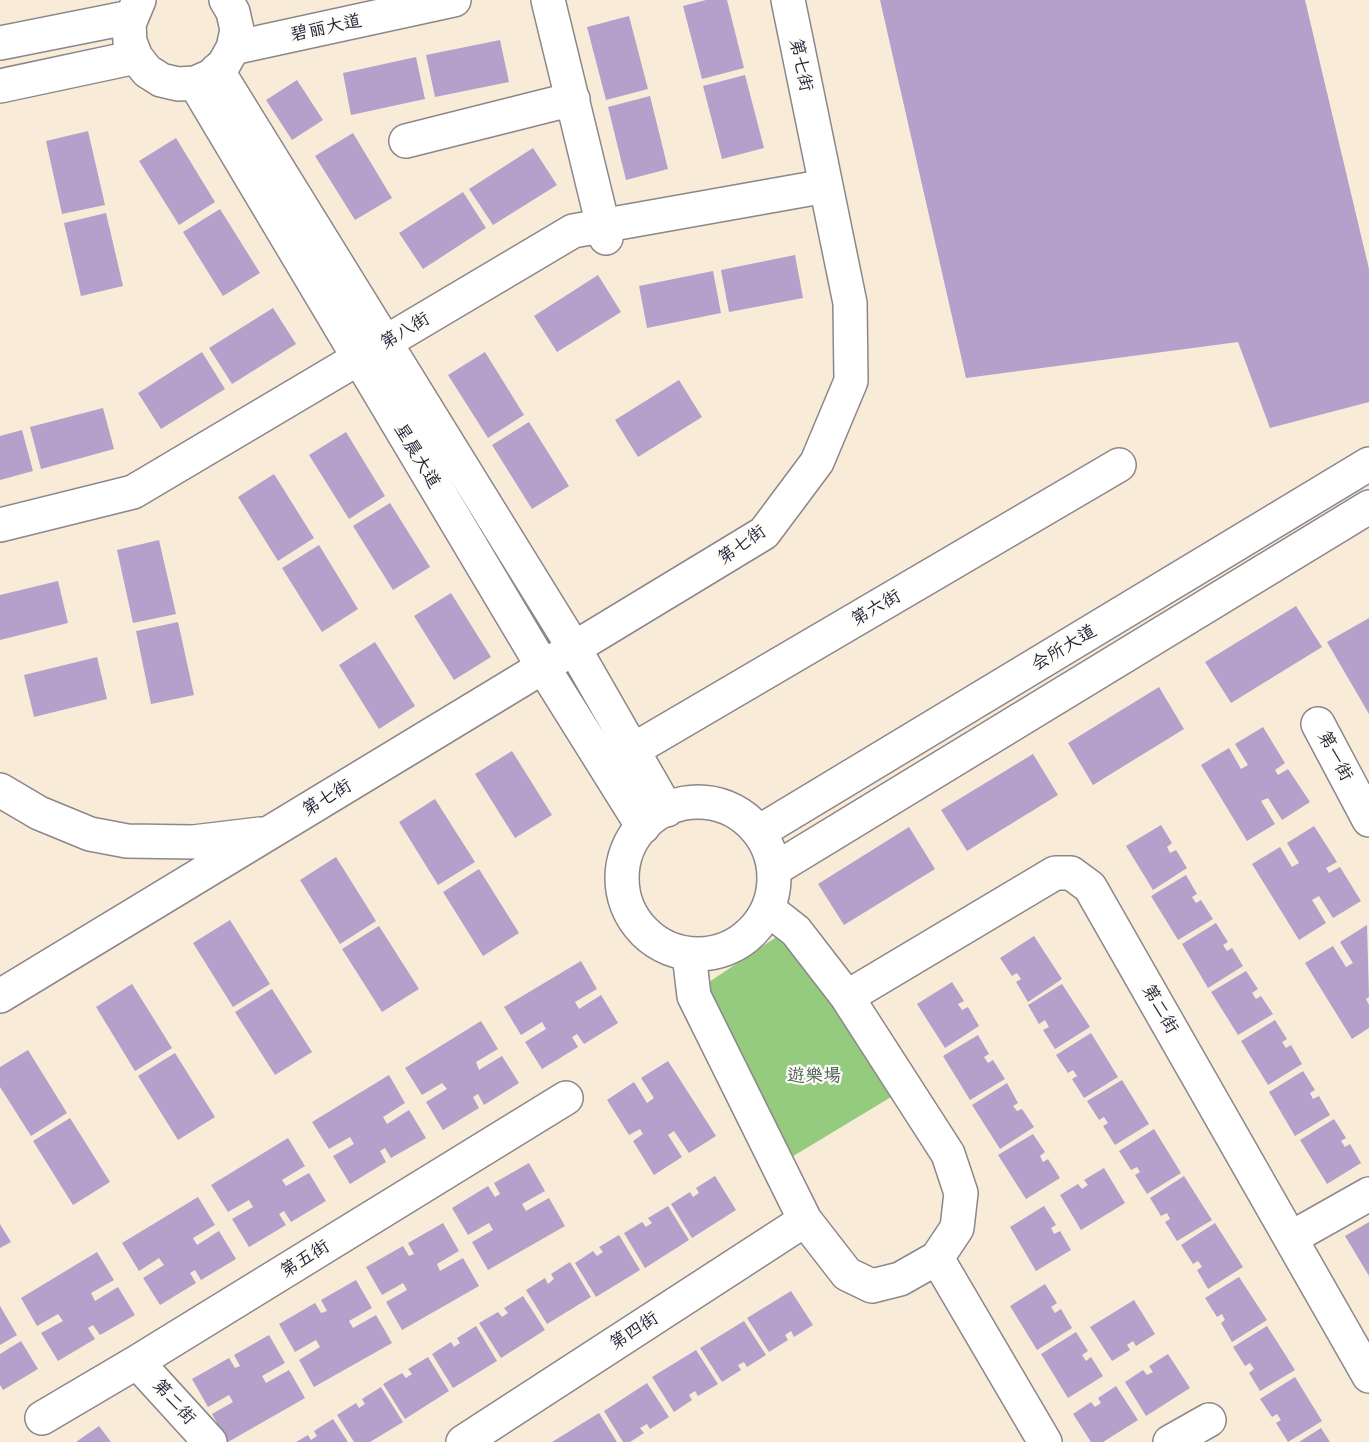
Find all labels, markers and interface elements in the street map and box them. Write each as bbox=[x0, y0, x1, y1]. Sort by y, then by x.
street label: 碧丽大道 bbox=[289, 10, 363, 46]
street label: 第七街 bbox=[785, 36, 817, 94]
street label: 第八街 bbox=[376, 308, 434, 354]
street label: 星晨大道 bbox=[389, 420, 445, 492]
street label: 第七街 bbox=[714, 521, 770, 569]
street label: 第六街 bbox=[847, 585, 905, 631]
street label: 会所大道 bbox=[1028, 620, 1100, 676]
street label: 第一街 bbox=[1313, 727, 1357, 785]
street label: 第七街 bbox=[298, 775, 356, 821]
street label: 第二街 bbox=[1137, 980, 1183, 1038]
park label: 遊樂場 bbox=[787, 1065, 841, 1087]
street label: 第五街 bbox=[276, 1236, 334, 1282]
street label: 第四街 bbox=[605, 1307, 663, 1355]
street label: 第二街 bbox=[148, 1375, 200, 1429]

